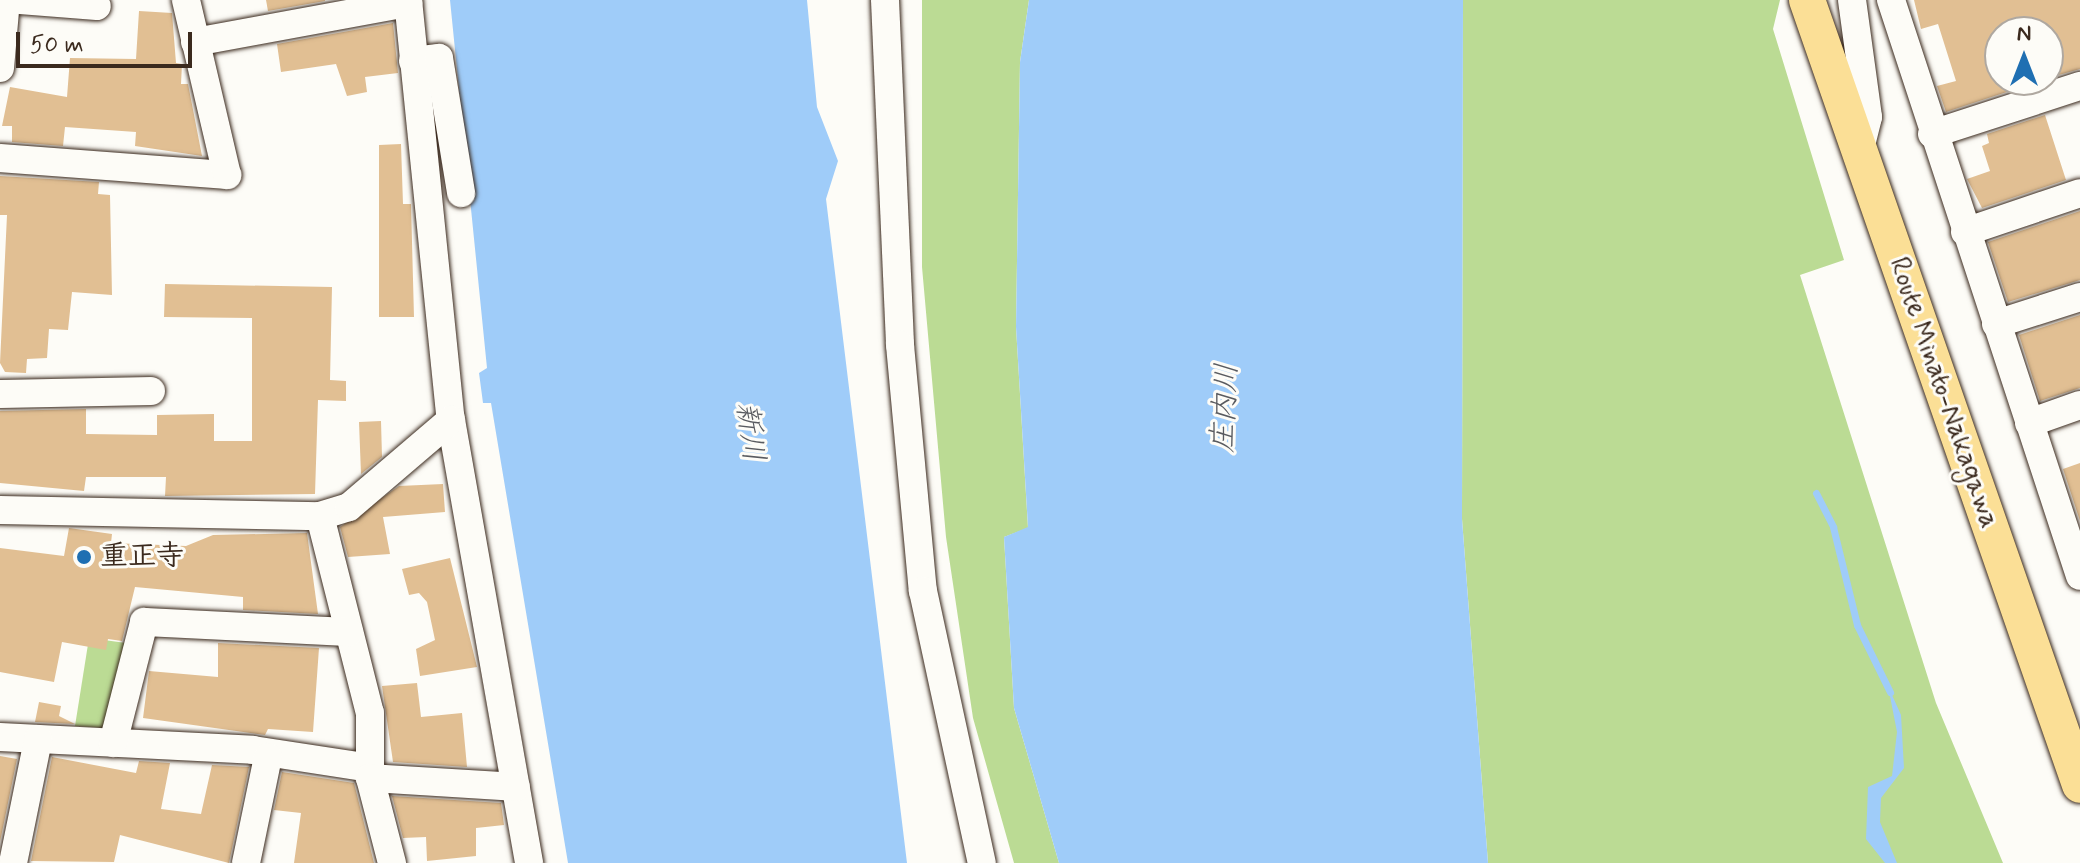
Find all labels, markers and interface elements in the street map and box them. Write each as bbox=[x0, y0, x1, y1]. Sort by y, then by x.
scale bar bbox=[20, 16, 196, 66]
north arrow bbox=[1984, 16, 2064, 96]
text: N bbox=[2017, 20, 2031, 48]
text: 50 m bbox=[30, 30, 84, 61]
street label: Route Minato-Nakagawa bbox=[1880, 251, 2006, 535]
water label: 庄内川 bbox=[1206, 362, 1246, 454]
water label: 新川 bbox=[727, 400, 771, 464]
place label: 重正寺 bbox=[100, 540, 184, 574]
marker: 重正寺 bbox=[75, 548, 93, 566]

